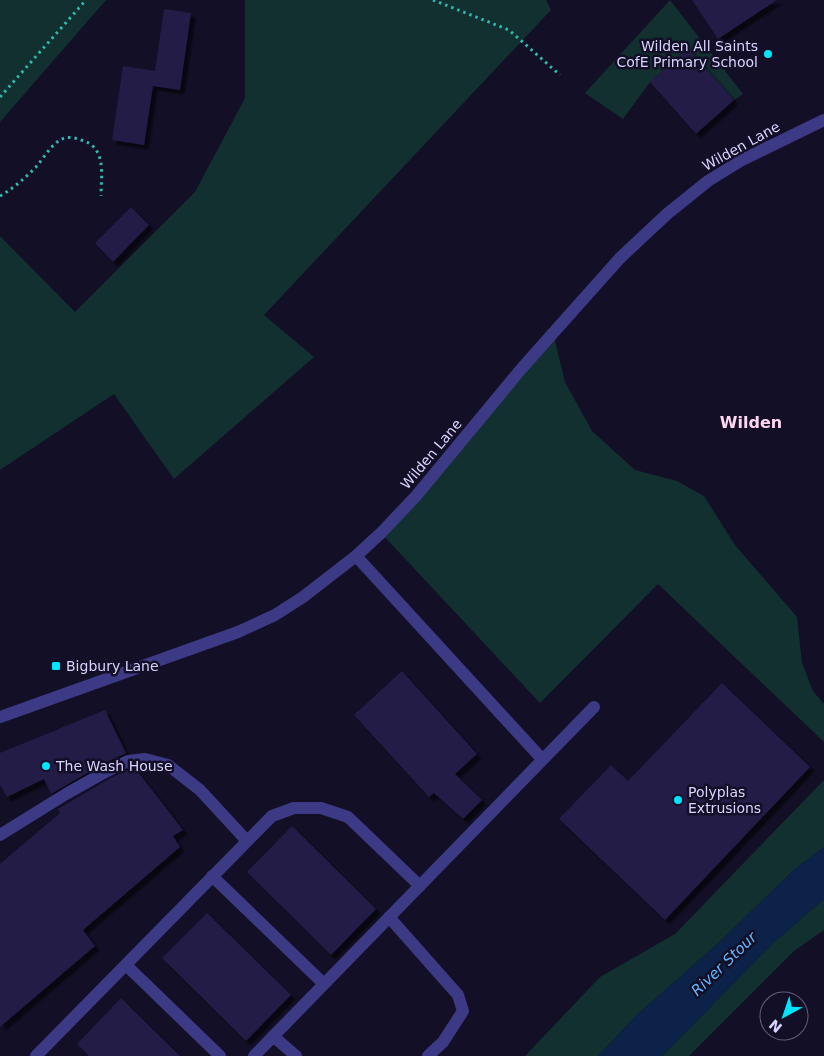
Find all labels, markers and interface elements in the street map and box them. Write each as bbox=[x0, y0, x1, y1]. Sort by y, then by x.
place label: Wilden All Saints CofE Primary School bbox=[616, 38, 758, 70]
marker: Wilden All Saints CofE Primary School bbox=[762, 48, 774, 60]
street label: Wilden Lane bbox=[700, 118, 782, 174]
district label: Wilden bbox=[720, 413, 782, 432]
street label: Wilden Lane bbox=[397, 416, 465, 492]
place label: Bigbury Lane bbox=[66, 658, 159, 674]
marker: Bigbury Lane bbox=[50, 660, 62, 672]
place label: The Wash House bbox=[55, 758, 173, 774]
marker: The Wash House bbox=[40, 760, 52, 772]
place label: Polyplas Extrusions bbox=[688, 784, 761, 816]
marker: Polyplas Extrusions bbox=[672, 794, 684, 806]
water label: River Stour bbox=[688, 928, 761, 1000]
north arrow bbox=[759, 991, 809, 1041]
text: N bbox=[766, 1016, 785, 1036]

